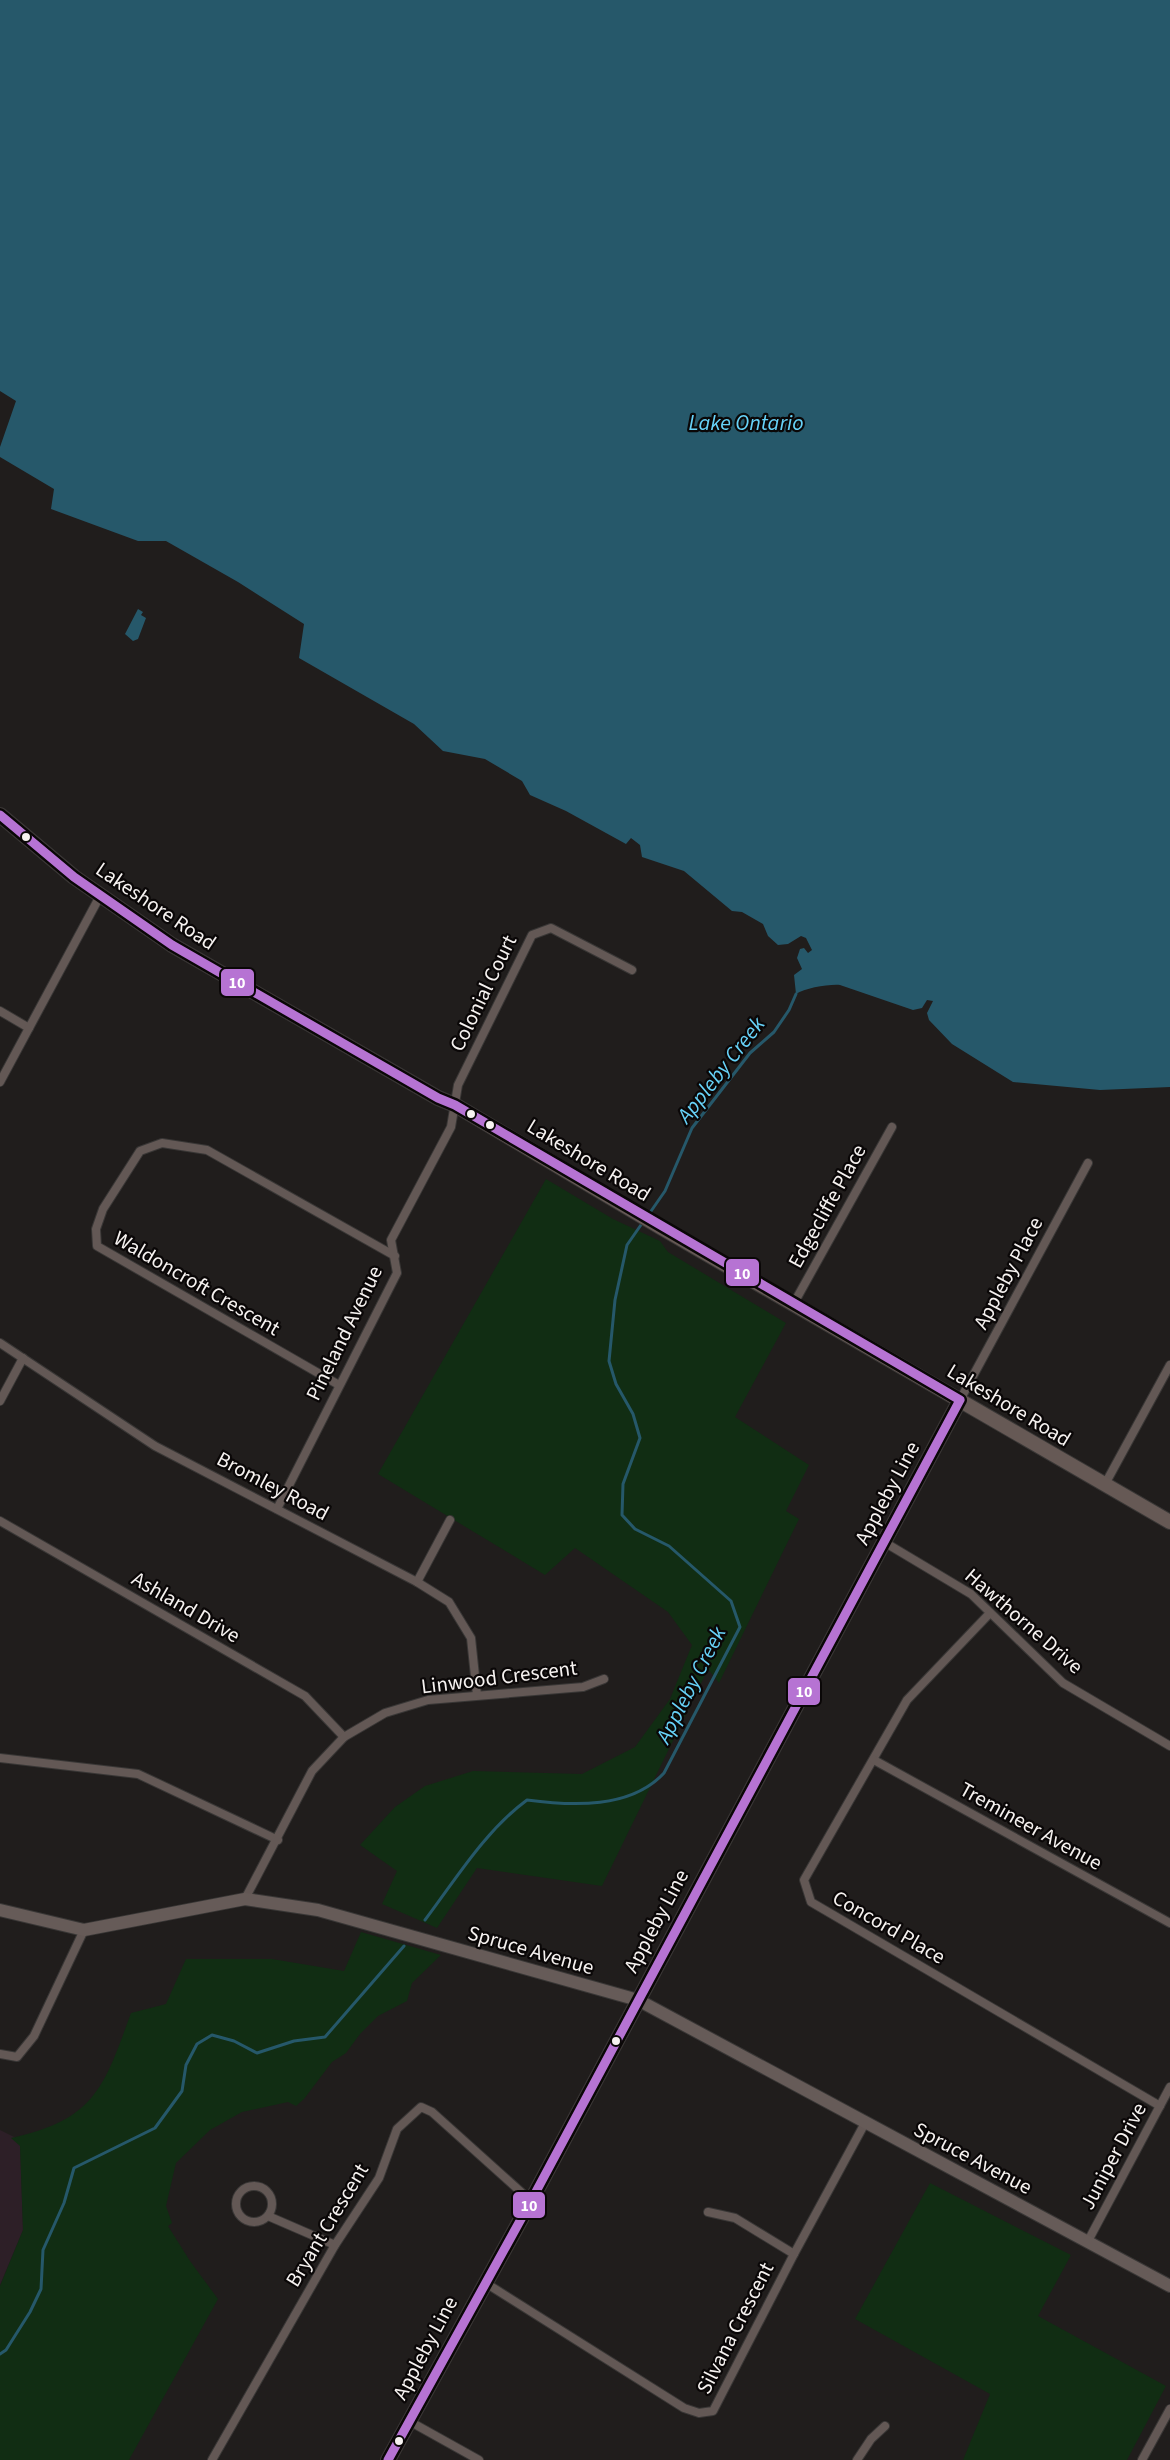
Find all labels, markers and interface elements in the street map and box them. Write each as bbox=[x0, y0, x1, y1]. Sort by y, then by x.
water label: Lake Ontario bbox=[689, 407, 803, 439]
unlabelled marker bbox=[20, 831, 32, 843]
street label: Lakeshore Road bbox=[90, 855, 222, 957]
street label: Colonial Court bbox=[442, 930, 524, 1056]
line badge: 10 bbox=[220, 968, 255, 997]
text: 10 bbox=[229, 972, 245, 994]
water label: Appleby Creek bbox=[668, 1009, 773, 1132]
unlabelled marker bbox=[465, 1108, 477, 1120]
street label: Lakeshore Road bbox=[521, 1111, 657, 1209]
unlabelled marker bbox=[484, 1119, 496, 1131]
street label: Edgecliffe Place bbox=[781, 1139, 873, 1273]
street label: Appleby Place bbox=[966, 1211, 1050, 1335]
street label: Waldoncroft Crescent bbox=[108, 1223, 286, 1343]
line badge: 10 bbox=[725, 1258, 760, 1287]
street label: Pineland Avenue bbox=[298, 1260, 390, 1406]
text: 10 bbox=[734, 1263, 750, 1285]
street label: Lakeshore Road bbox=[941, 1356, 1077, 1454]
street label: Appleby Line bbox=[847, 1436, 927, 1550]
street label: Bromley Road bbox=[212, 1444, 334, 1528]
street label: Hawthorne Drive bbox=[958, 1561, 1090, 1681]
street label: Ashland Drive bbox=[126, 1564, 246, 1650]
water label: Appleby Creek bbox=[647, 1620, 734, 1751]
street label: Linwood Crescent bbox=[419, 1653, 579, 1701]
line badge: 10 bbox=[787, 1677, 821, 1706]
text: 10 bbox=[796, 1681, 812, 1703]
street label: Tremineer Avenue bbox=[954, 1774, 1108, 1878]
street label: Appleby Line bbox=[616, 1864, 696, 1978]
street label: Concord Place bbox=[827, 1883, 951, 1971]
street label: Spruce Avenue bbox=[464, 1918, 598, 1982]
unlabelled marker bbox=[610, 2035, 622, 2047]
street label: Juniper Drive bbox=[1072, 2097, 1154, 2215]
street label: Spruce Avenue bbox=[909, 2114, 1037, 2202]
street label: Bryant Crescent bbox=[278, 2158, 376, 2292]
line badge: 10 bbox=[512, 2191, 546, 2219]
text: 10 bbox=[521, 2195, 537, 2217]
street label: Silvana Crescent bbox=[689, 2257, 781, 2399]
street label: Appleby Line bbox=[385, 2291, 465, 2405]
unlabelled marker bbox=[393, 2435, 405, 2447]

